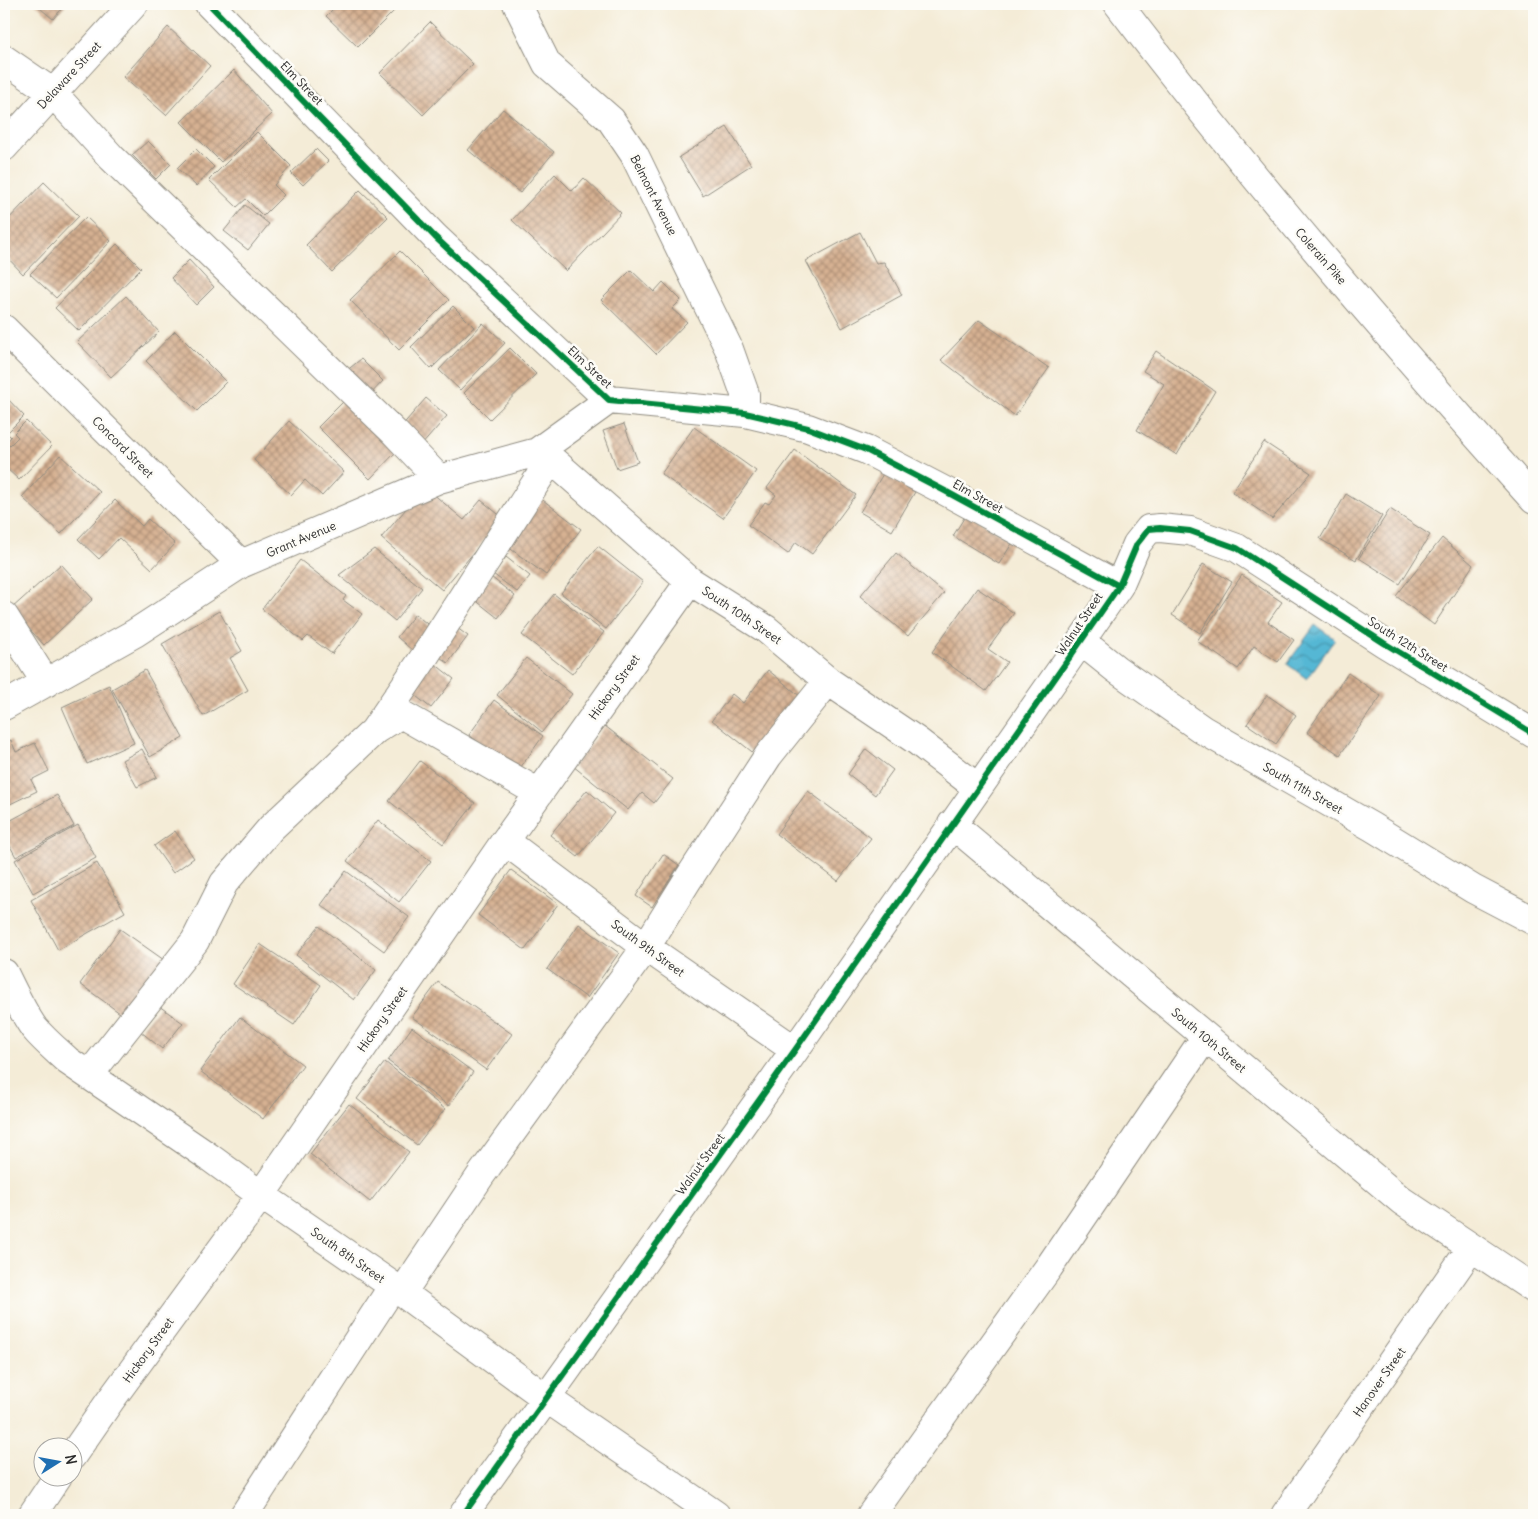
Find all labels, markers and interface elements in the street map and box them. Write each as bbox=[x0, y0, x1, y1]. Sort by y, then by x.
street label: Delaware Street bbox=[34, 38, 104, 112]
street label: Elm Street bbox=[277, 58, 327, 108]
street label: Belmont Avenue bbox=[627, 152, 681, 238]
street label: Colerain Pike bbox=[1292, 225, 1350, 287]
street label: Elm Street bbox=[565, 343, 615, 391]
street label: Concord Street bbox=[89, 413, 157, 481]
street label: Elm Street bbox=[950, 476, 1006, 516]
street label: Grant Avenue bbox=[264, 518, 338, 560]
street label: South 10th Street bbox=[699, 583, 785, 647]
street label: Walnut Street bbox=[1052, 590, 1106, 658]
street label: South 12th Street bbox=[1365, 613, 1451, 675]
street label: Hickory Street bbox=[585, 652, 643, 722]
street label: South 11th Street bbox=[1260, 759, 1346, 817]
street label: South 9th Street bbox=[608, 916, 688, 980]
street label: Hickory Street bbox=[354, 983, 410, 1055]
street label: South 10th Street bbox=[1169, 1004, 1249, 1076]
street label: Walnut Street bbox=[673, 1130, 727, 1198]
street label: South 8th Street bbox=[308, 1224, 388, 1286]
street label: Hickory Street bbox=[119, 1315, 177, 1385]
street label: Hanover Street bbox=[1350, 1344, 1408, 1420]
north arrow bbox=[32, 1436, 82, 1486]
text: N bbox=[61, 1453, 81, 1466]

